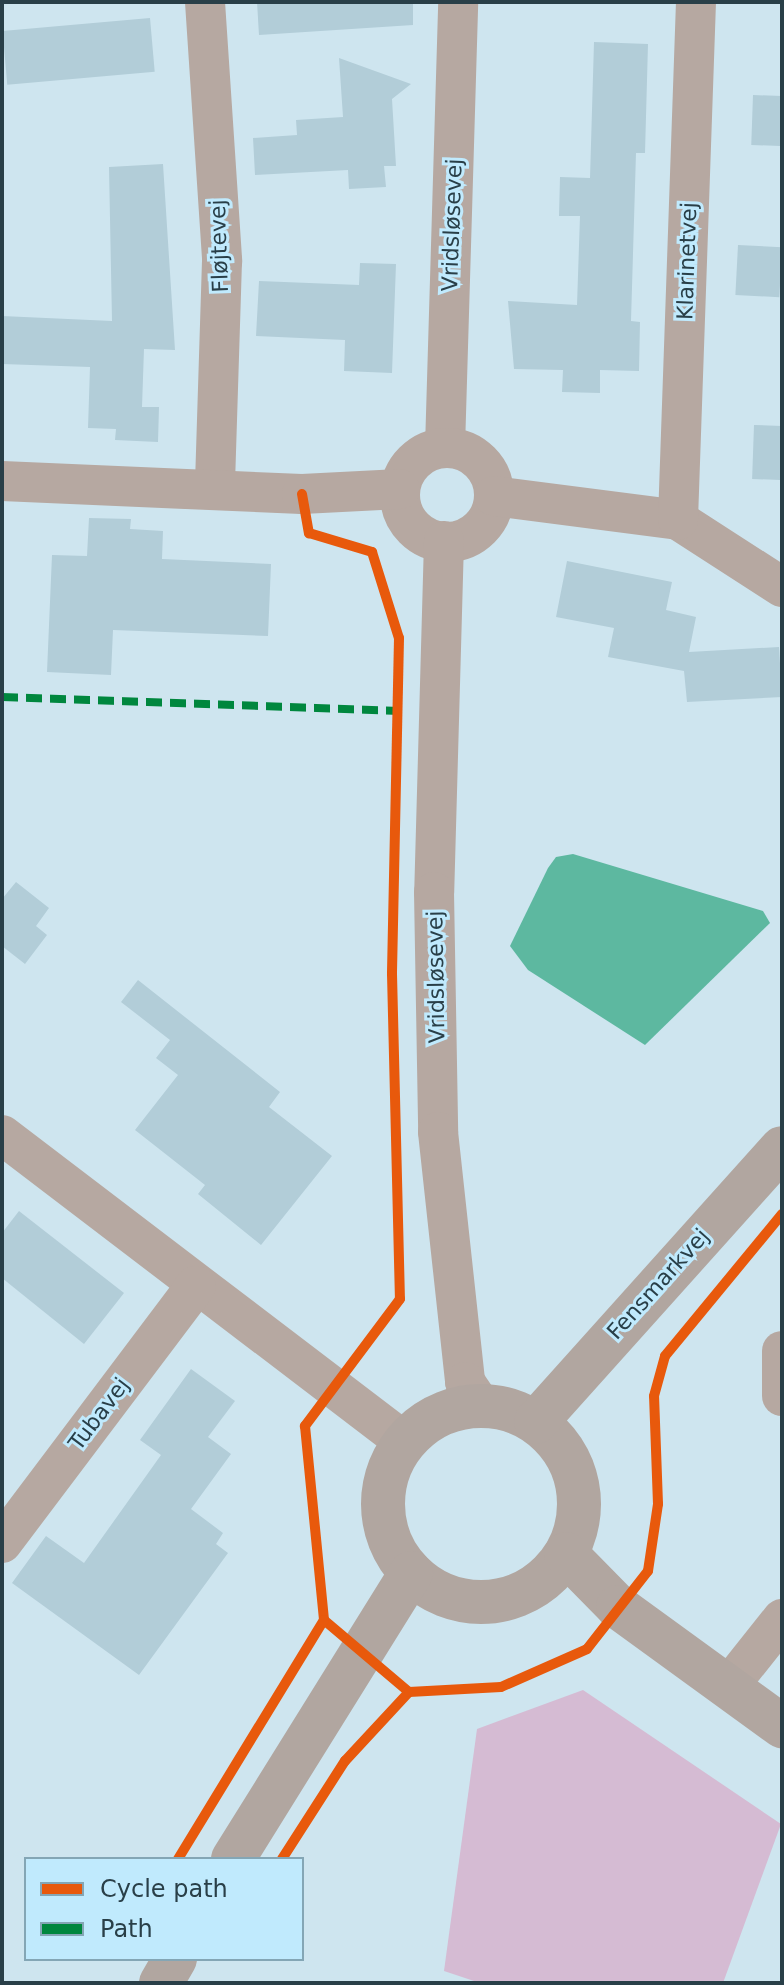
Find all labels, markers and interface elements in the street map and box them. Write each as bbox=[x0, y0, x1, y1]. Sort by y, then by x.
street label: Vridsløsevej bbox=[436, 158, 468, 292]
street label: Fløjtevej bbox=[204, 199, 234, 293]
street label: Klarinetvej bbox=[672, 202, 702, 320]
street label: Vridsløsevej bbox=[422, 910, 450, 1044]
street label: Fensmarkvej bbox=[601, 1223, 715, 1345]
street label: Tubavej bbox=[63, 1372, 135, 1456]
legend bbox=[24, 1857, 304, 1961]
text: Cycle path bbox=[100, 1875, 228, 1903]
text: Path bbox=[100, 1915, 153, 1943]

